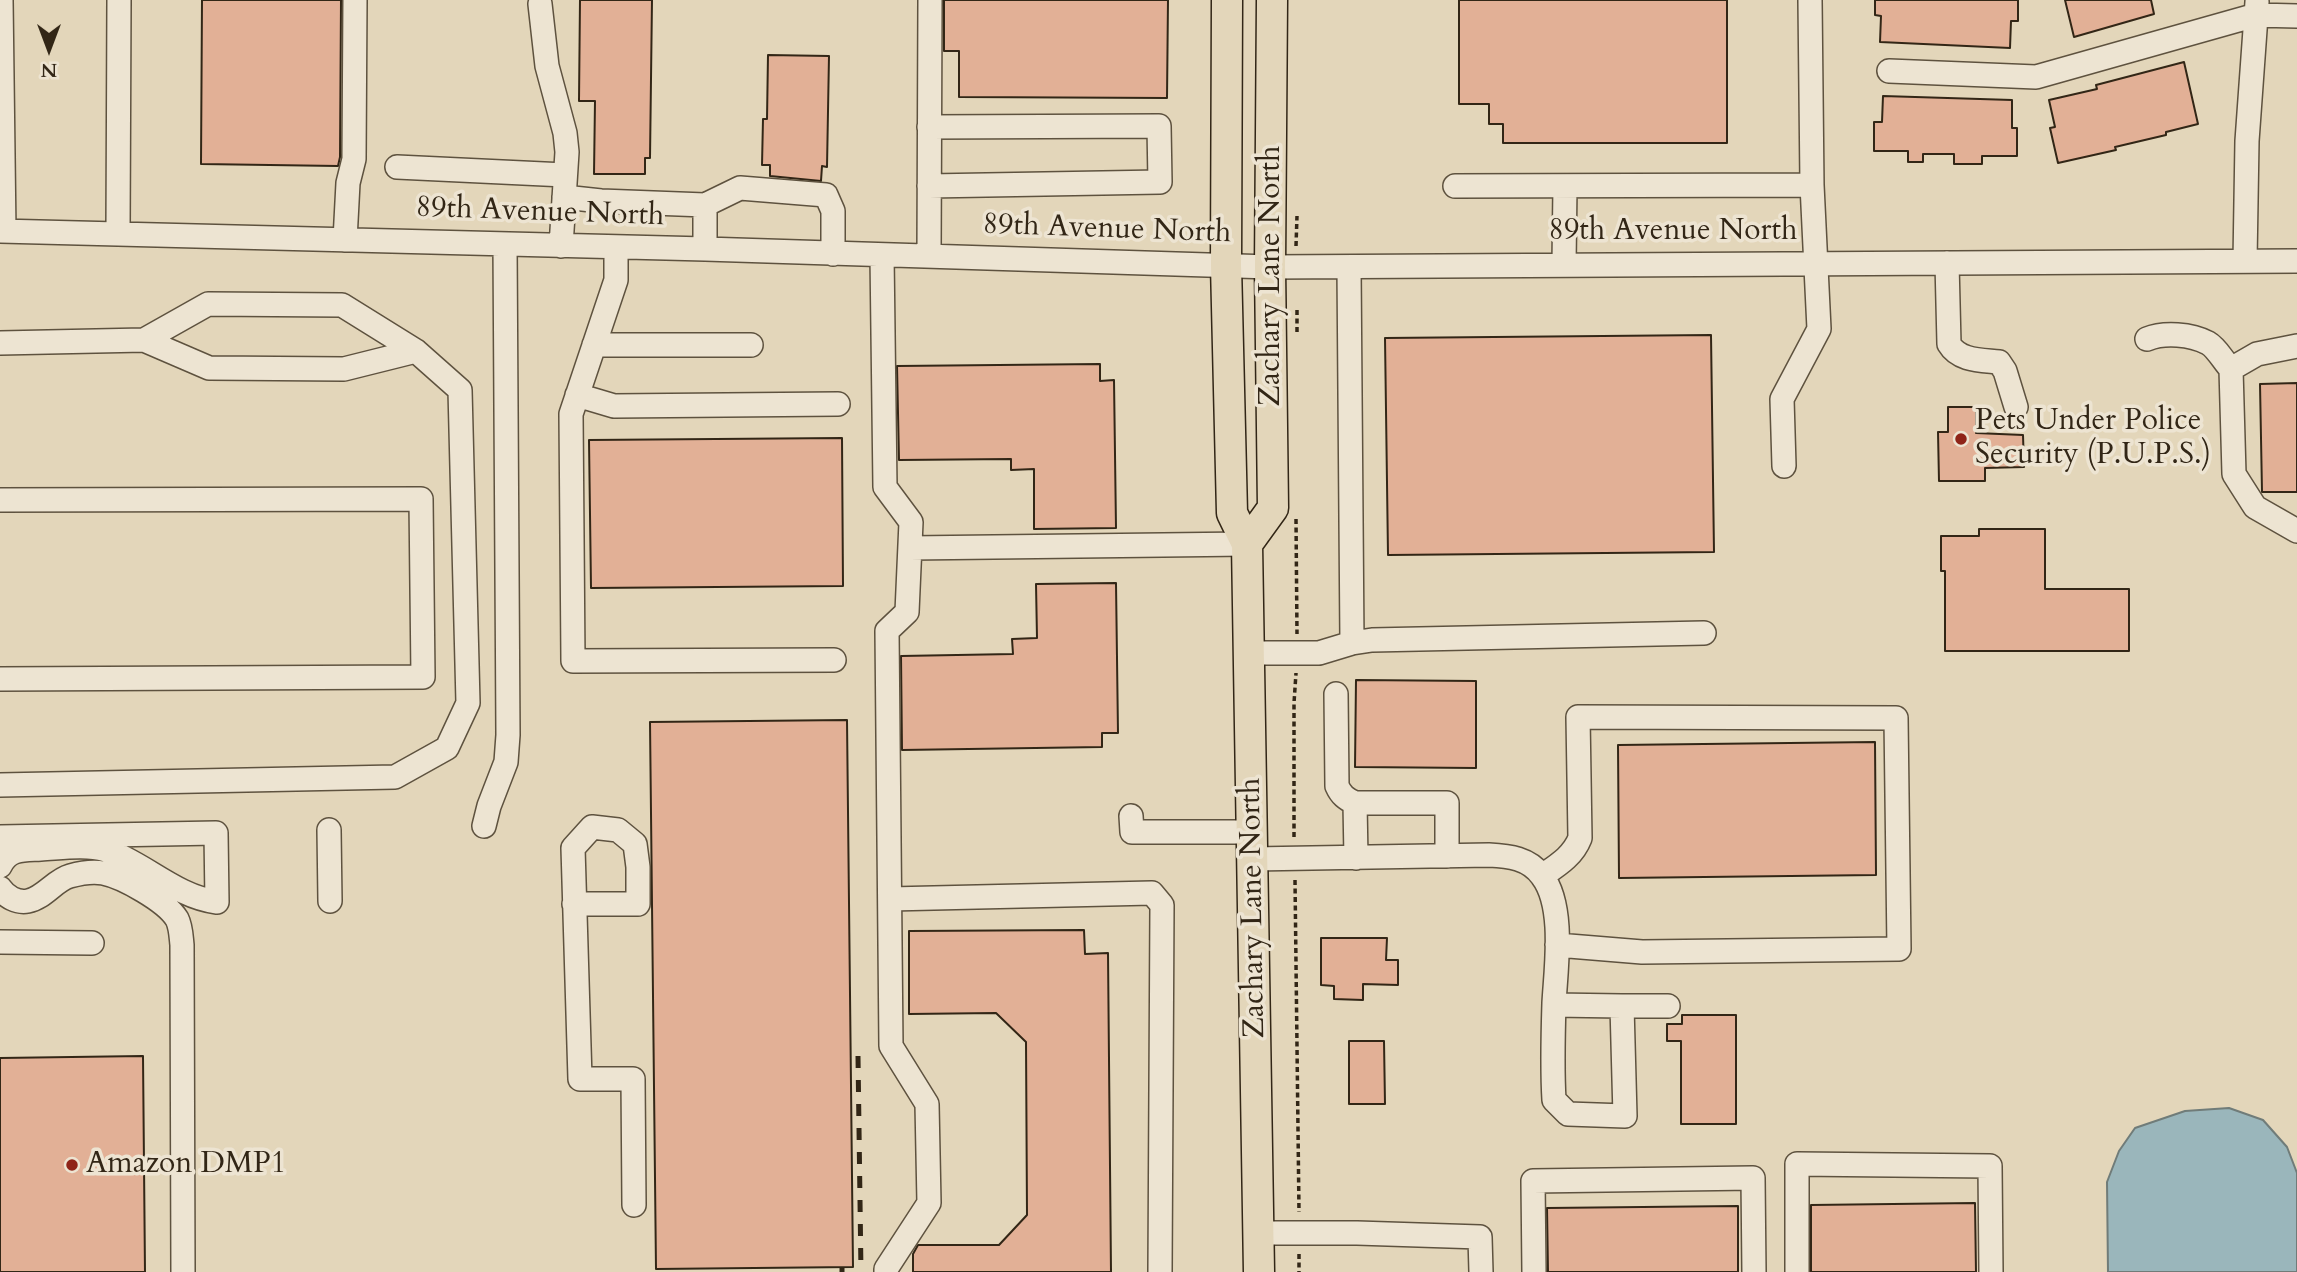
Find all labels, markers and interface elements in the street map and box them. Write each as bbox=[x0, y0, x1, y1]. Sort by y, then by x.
north arrow bbox=[14, 14, 84, 84]
text: N bbox=[41, 57, 57, 83]
street label: Zachary Lane North bbox=[1254, 146, 1290, 406]
street label: 89th Avenue North bbox=[415, 191, 665, 235]
street label: 89th Avenue North bbox=[982, 208, 1232, 252]
street label: 89th Avenue North bbox=[1549, 214, 1797, 250]
place label: Pets Under Police Security (P.U.P.S.) bbox=[1975, 404, 2211, 474]
marker: Pets Under Police Security (P.U.P.S.) bbox=[1953, 431, 1969, 447]
street label: Zachary Lane North bbox=[1234, 777, 1274, 1039]
place label: Amazon DMP1 bbox=[86, 1147, 286, 1183]
marker: Amazon DMP1 bbox=[64, 1157, 80, 1173]

